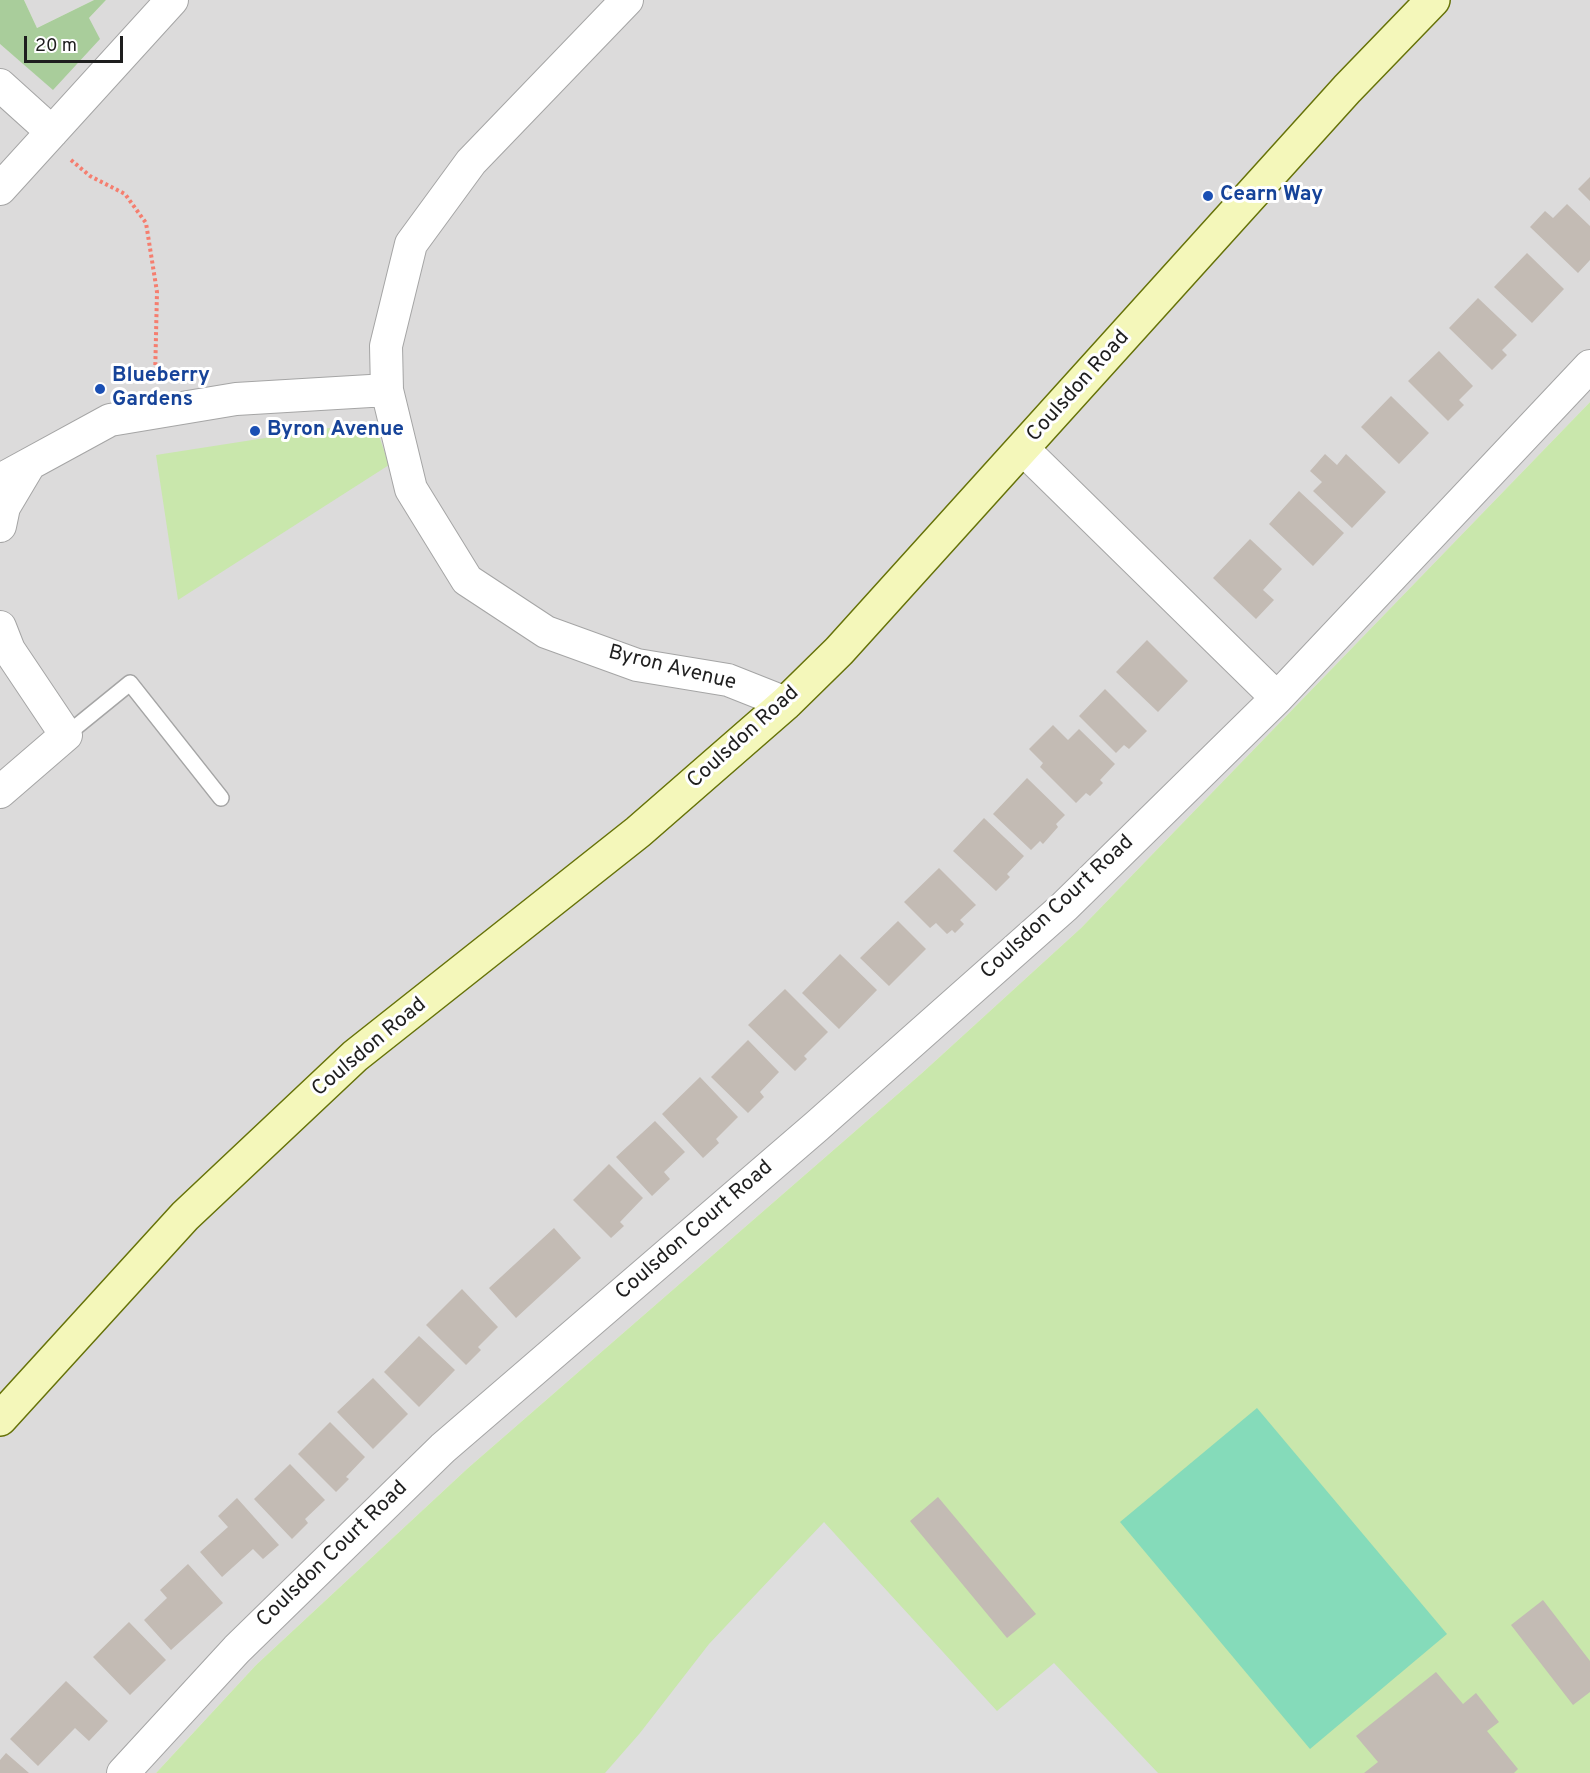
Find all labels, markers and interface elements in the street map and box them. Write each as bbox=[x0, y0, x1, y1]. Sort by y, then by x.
scale bar bbox=[27, 24, 126, 62]
text: 20 m bbox=[35, 35, 77, 58]
place label: Cearn Way bbox=[1220, 183, 1323, 209]
marker: Cearn Way bbox=[1201, 189, 1215, 203]
street label: Coulsdon Road bbox=[1022, 326, 1136, 448]
place label: Blueberry Gardens bbox=[112, 364, 210, 414]
marker: Blueberry Gardens bbox=[93, 382, 107, 396]
place label: Byron Avenue bbox=[267, 418, 404, 444]
marker: Byron Avenue bbox=[248, 424, 262, 438]
street label: Byron Avenue bbox=[606, 641, 738, 697]
street label: Coulsdon Road bbox=[683, 681, 805, 795]
street label: Coulsdon Court Road bbox=[976, 831, 1140, 985]
street label: Coulsdon Road bbox=[308, 993, 432, 1103]
street label: Coulsdon Court Road bbox=[611, 1156, 779, 1306]
street label: Coulsdon Court Road bbox=[252, 1477, 414, 1633]

